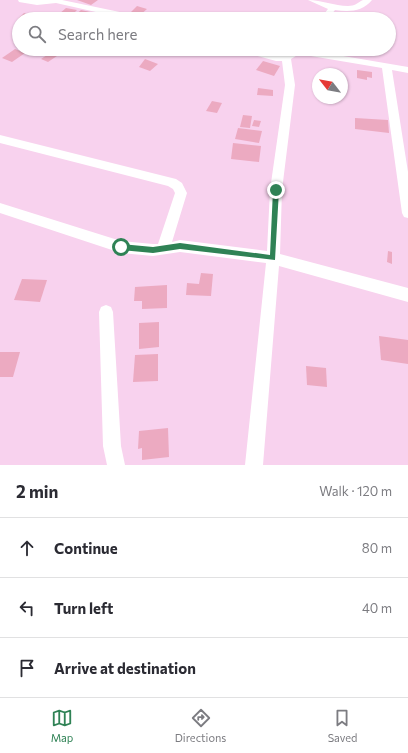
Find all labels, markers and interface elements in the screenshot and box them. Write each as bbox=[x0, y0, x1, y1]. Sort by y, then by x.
search box bbox=[12, 12, 396, 56]
icon: search bbox=[26, 23, 48, 45]
text: Search here bbox=[58, 25, 137, 43]
north arrow bbox=[312, 68, 348, 104]
route end bbox=[267, 181, 285, 199]
route start bbox=[112, 238, 130, 256]
text: 2 min bbox=[16, 481, 58, 502]
text: Walk · 120 m bbox=[319, 483, 392, 499]
icon: ahead bbox=[16, 537, 38, 559]
text: Continue bbox=[54, 539, 118, 557]
text: 80 m bbox=[362, 540, 392, 556]
icon: left bbox=[16, 597, 38, 619]
text: Turn left bbox=[54, 599, 113, 617]
text: 40 m bbox=[362, 600, 392, 616]
icon: arrive bbox=[16, 657, 38, 679]
text: Arrive at destination bbox=[54, 659, 196, 677]
tab: Map bbox=[51, 707, 73, 744]
tab: Directions bbox=[175, 707, 226, 744]
tab: Saved bbox=[328, 707, 357, 744]

